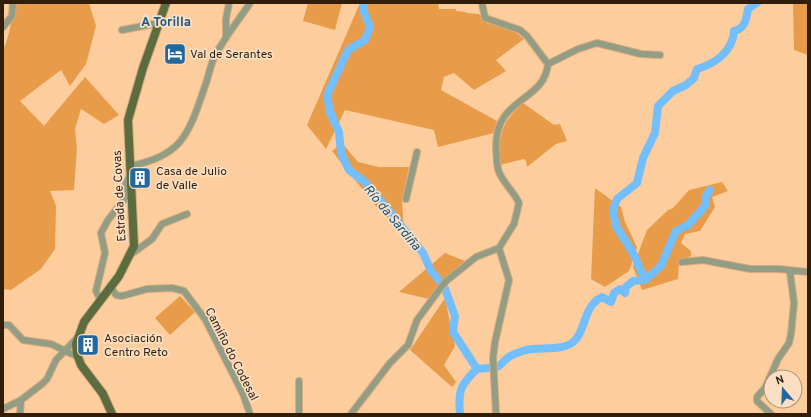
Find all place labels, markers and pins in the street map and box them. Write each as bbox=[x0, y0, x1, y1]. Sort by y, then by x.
hotel icon: Val de Serantes bbox=[162, 41, 188, 67]
place label: Val de Serantes bbox=[190, 47, 273, 63]
place label: Casa de Julio de Valle bbox=[156, 164, 227, 194]
building icon: Casa de Julio de Valle bbox=[127, 165, 153, 191]
place label: Asociación Centro Reto bbox=[104, 331, 168, 361]
building icon: Asociación Centro Reto bbox=[75, 332, 101, 358]

